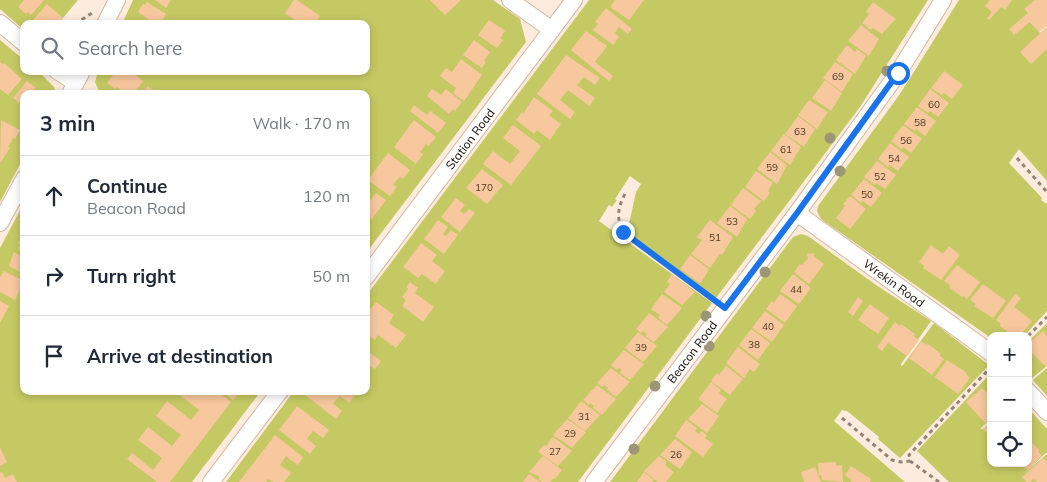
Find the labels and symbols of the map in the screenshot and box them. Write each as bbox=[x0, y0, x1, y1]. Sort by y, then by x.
route start bbox=[887, 62, 910, 85]
house number: 69 bbox=[832, 70, 844, 83]
house number: 60 bbox=[928, 98, 940, 111]
street label: Station Road bbox=[442, 106, 498, 172]
house number: 58 bbox=[914, 116, 926, 129]
house number: 63 bbox=[794, 125, 806, 138]
house number: 56 bbox=[900, 134, 912, 147]
house number: 61 bbox=[780, 143, 792, 156]
house number: 54 bbox=[888, 152, 900, 165]
house number: 59 bbox=[766, 161, 778, 174]
house number: 52 bbox=[874, 170, 886, 183]
house number: 170 bbox=[475, 181, 493, 194]
house number: 50 bbox=[861, 188, 873, 201]
house number: 53 bbox=[726, 215, 738, 228]
route end bbox=[612, 221, 635, 244]
house number: 51 bbox=[709, 231, 721, 244]
street label: Wrekin Road bbox=[860, 256, 928, 310]
house number: 44 bbox=[790, 283, 802, 296]
street label: Beacon Road bbox=[664, 318, 720, 386]
house number: 40 bbox=[762, 320, 774, 333]
house number: 38 bbox=[748, 338, 760, 351]
house number: 39 bbox=[635, 341, 647, 354]
house number: 31 bbox=[578, 410, 590, 423]
house number: 29 bbox=[564, 427, 576, 440]
house number: 27 bbox=[549, 445, 561, 458]
house number: 26 bbox=[670, 448, 682, 461]

